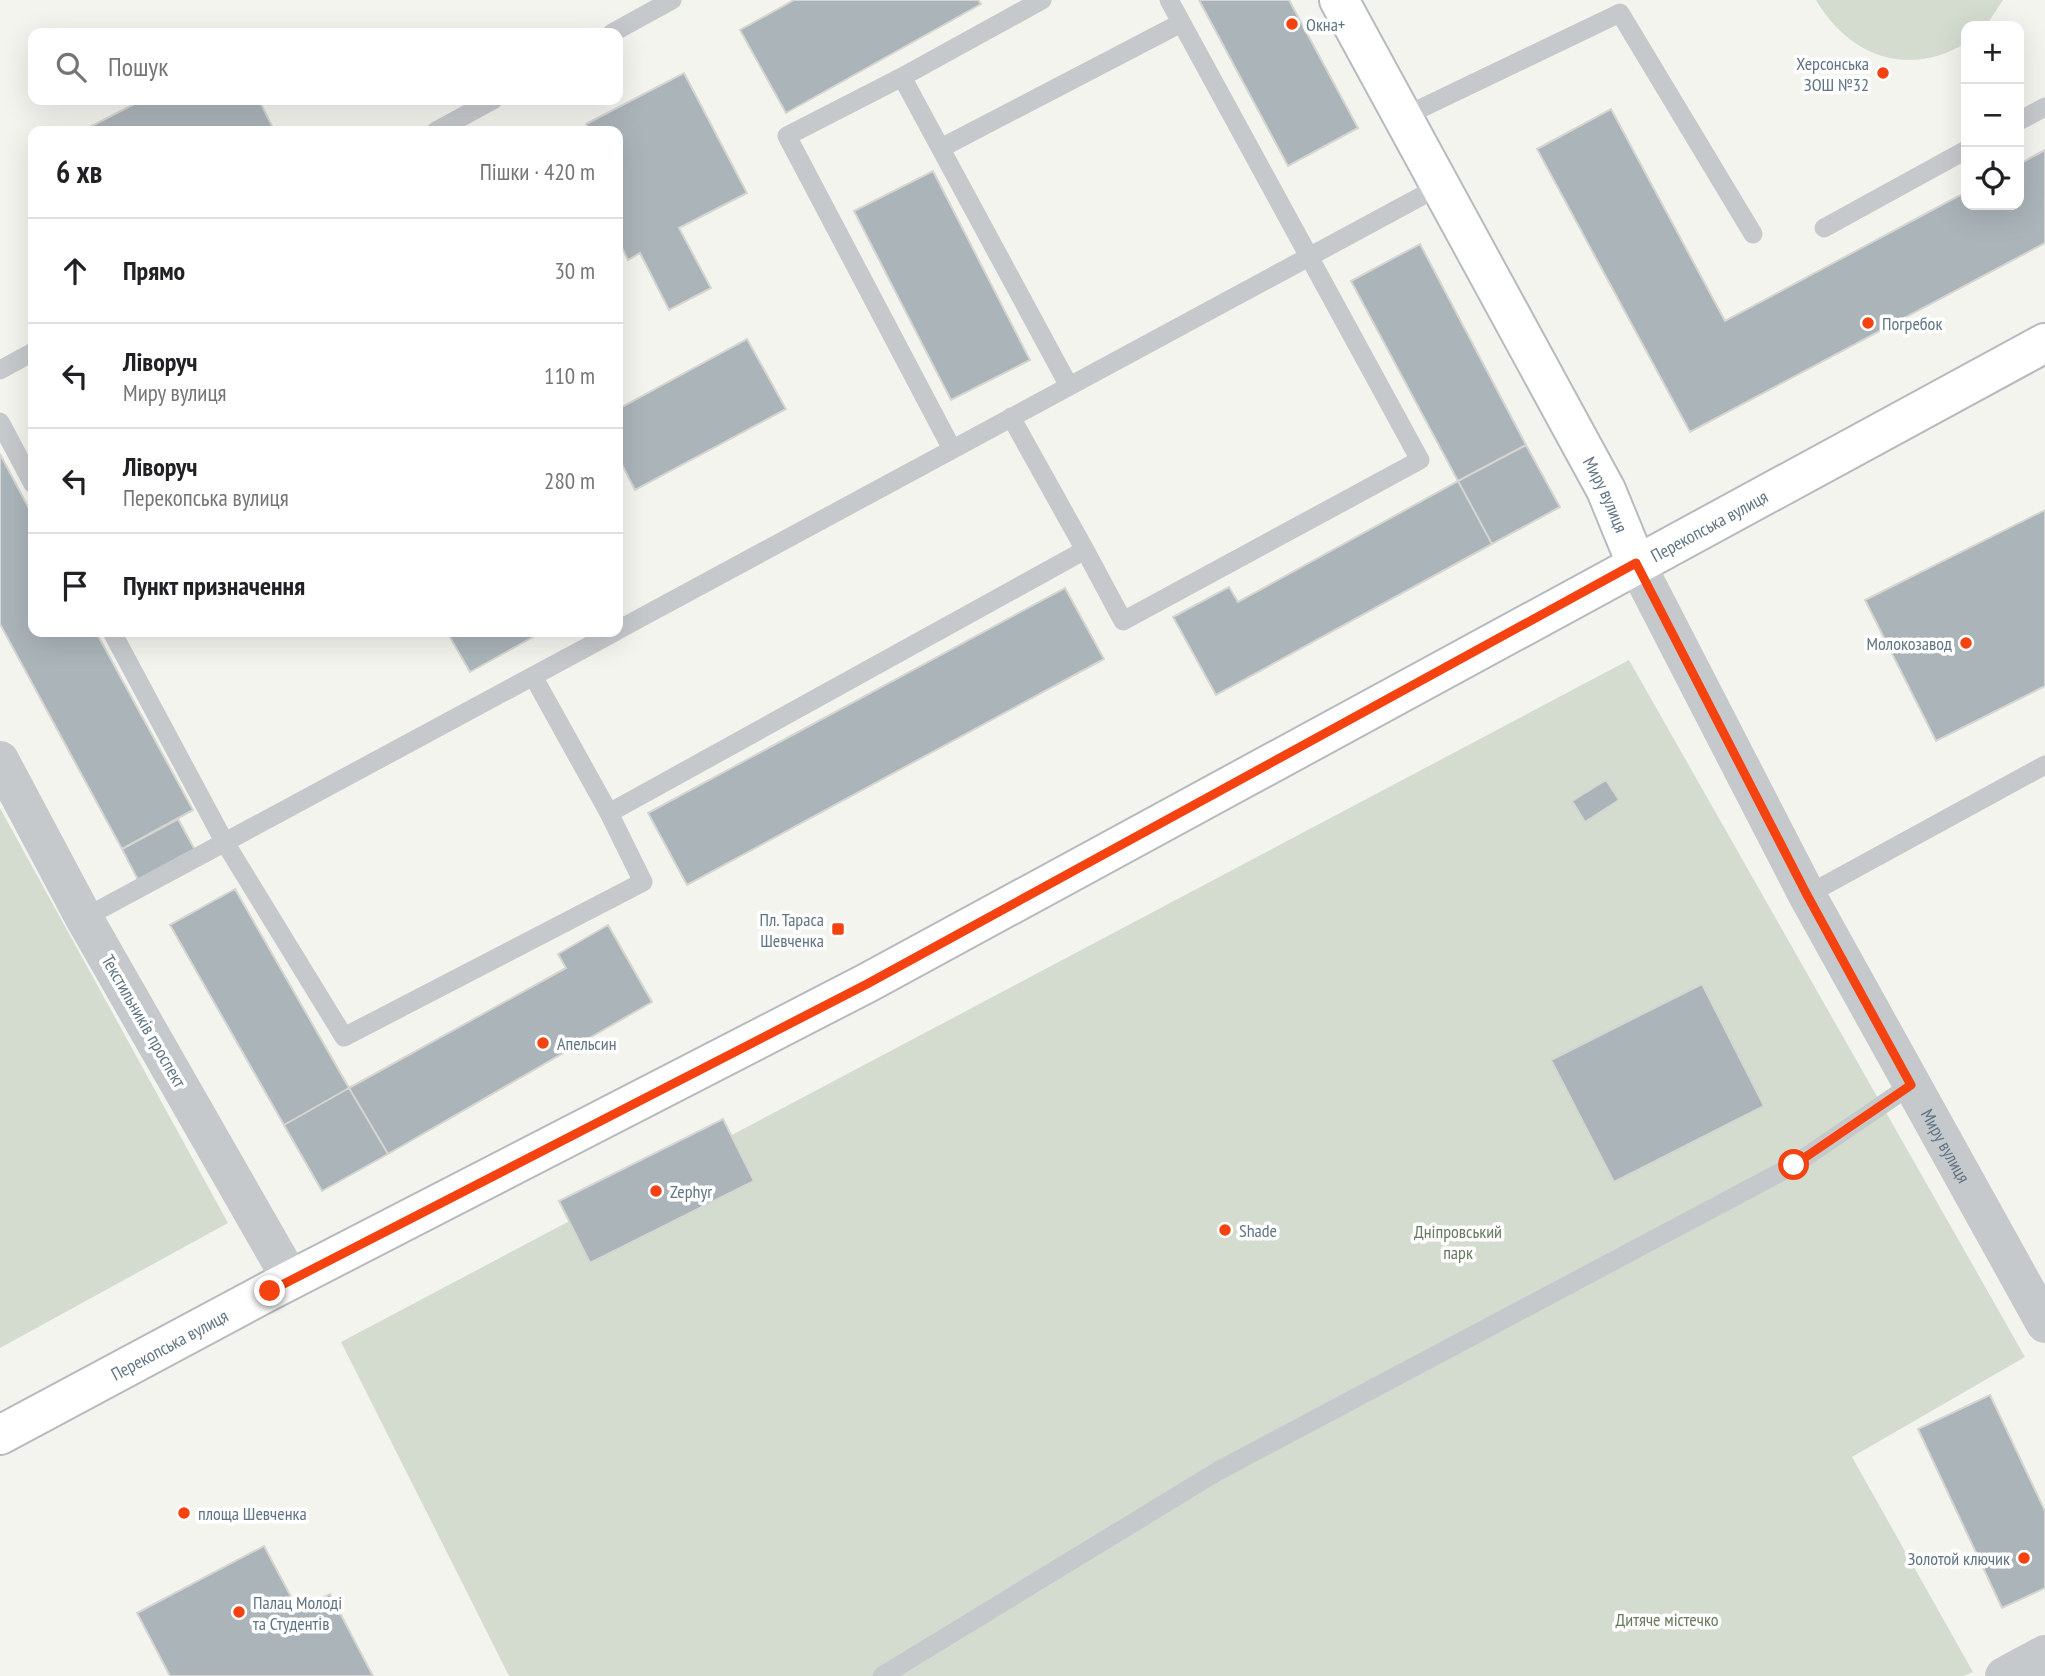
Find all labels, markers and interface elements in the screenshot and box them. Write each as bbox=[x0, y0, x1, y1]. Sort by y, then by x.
place label: Окна+ bbox=[1306, 13, 1345, 36]
marker: Окна+ bbox=[1284, 16, 1300, 32]
map controls bbox=[1961, 21, 2024, 210]
button: + bbox=[1961, 21, 2024, 84]
search box bbox=[28, 28, 623, 105]
icon: search bbox=[52, 48, 90, 86]
text: Пошук bbox=[108, 50, 168, 83]
place label: Херсонська ЗОШ №32 bbox=[1796, 52, 1869, 96]
marker: Херсонська ЗОШ №32 bbox=[1875, 65, 1891, 81]
button: − bbox=[1961, 84, 2024, 147]
button: locate bbox=[1961, 147, 2024, 210]
text: 6 хв bbox=[56, 152, 102, 191]
text: Пішки · 420 m bbox=[480, 157, 595, 186]
icon: ahead bbox=[56, 252, 94, 290]
text: Прямо bbox=[123, 254, 185, 287]
text: 30 m bbox=[554, 256, 595, 285]
place label: Погребок bbox=[1882, 312, 1942, 335]
marker: Погребок bbox=[1860, 315, 1876, 331]
text: Ліворуч bbox=[123, 345, 197, 378]
icon: left bbox=[56, 357, 94, 395]
text: 110 m bbox=[544, 361, 595, 390]
text: Миру вулиця bbox=[123, 378, 227, 407]
text: Ліворуч bbox=[123, 450, 197, 483]
street label: Миру вулиця bbox=[1578, 452, 1634, 536]
icon: left bbox=[56, 462, 94, 500]
text: 280 m bbox=[544, 466, 595, 495]
text: Перекопська вулиця bbox=[123, 483, 289, 512]
street label: Перекопська вулиця bbox=[1646, 484, 1772, 567]
icon: arrive bbox=[56, 567, 94, 605]
text: Пункт призначення bbox=[123, 569, 305, 602]
place label: Молокозавод bbox=[1867, 632, 1952, 655]
marker: Молокозавод bbox=[1958, 635, 1974, 651]
place label: Пл. Тараса Шевченка bbox=[760, 908, 824, 952]
marker: Пл. Тараса Шевченка bbox=[830, 921, 846, 937]
street label: Текстильників проспект bbox=[97, 950, 192, 1092]
place label: Апельсин bbox=[557, 1032, 617, 1055]
marker: Апельсин bbox=[535, 1035, 551, 1051]
street label: Миру вулиця bbox=[1916, 1105, 1976, 1187]
route start bbox=[1778, 1149, 1809, 1180]
place label: Zephyr bbox=[670, 1180, 712, 1203]
marker: Zephyr bbox=[648, 1183, 664, 1199]
place label: Shade bbox=[1239, 1219, 1277, 1242]
park label: Дніпровський парк bbox=[1414, 1220, 1502, 1264]
marker: Shade bbox=[1217, 1222, 1233, 1238]
route end bbox=[254, 1275, 285, 1306]
street label: Перекопська вулиця bbox=[107, 1304, 232, 1385]
place label: площа Шевченка bbox=[198, 1502, 307, 1525]
marker: площа Шевченка bbox=[176, 1505, 192, 1521]
place label: Золотой ключик bbox=[1907, 1547, 2010, 1570]
marker: Золотой ключик bbox=[2016, 1550, 2032, 1566]
place label: Палац Молоді та Студентів bbox=[253, 1591, 342, 1635]
marker: Палац Молоді та Студентів bbox=[231, 1604, 247, 1620]
park label: Дитяче містечко bbox=[1616, 1608, 1719, 1631]

